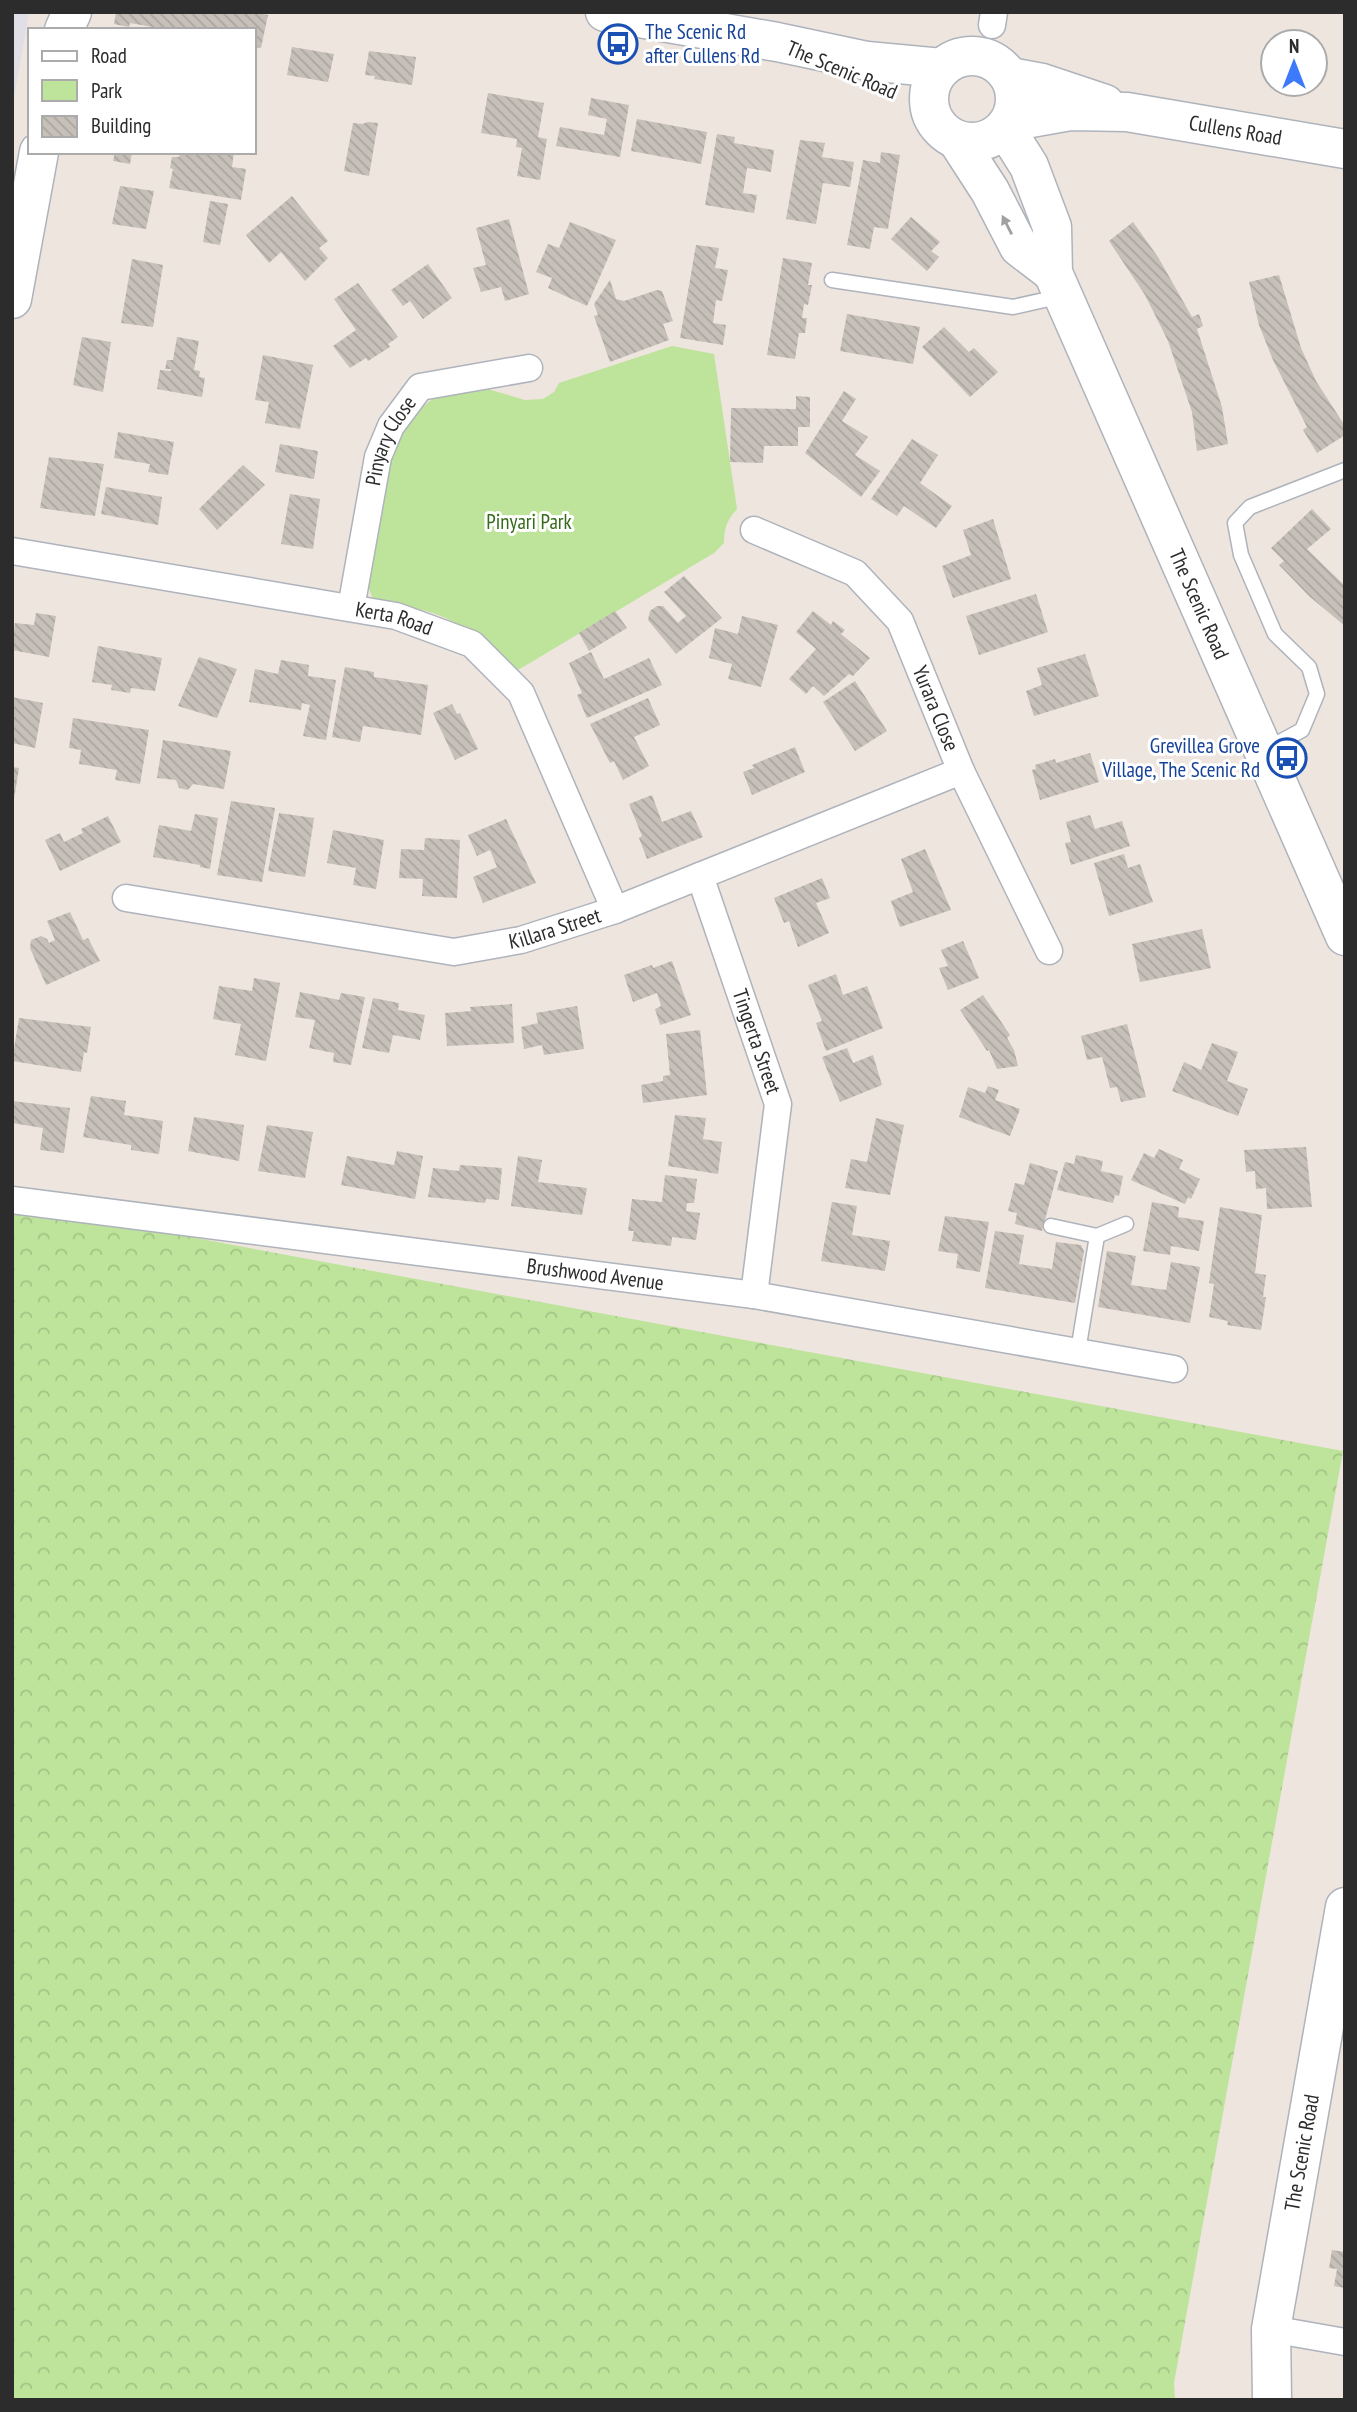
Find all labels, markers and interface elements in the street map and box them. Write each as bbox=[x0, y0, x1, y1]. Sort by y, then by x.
place label: The Scenic Rd after Cullens Rd bbox=[645, 18, 760, 69]
bus stop icon: The Scenic Rd after Cullens Rd bbox=[597, 23, 639, 65]
legend bbox=[28, 28, 256, 154]
north arrow bbox=[1259, 28, 1329, 98]
street label: The Scenic Road bbox=[783, 34, 902, 105]
text: N bbox=[1289, 34, 1299, 58]
text: Road bbox=[91, 42, 127, 69]
text: Park bbox=[91, 77, 122, 104]
street label: Cullens Road bbox=[1187, 109, 1284, 151]
text: Building bbox=[91, 112, 151, 139]
one-way arrow bbox=[1001, 215, 1013, 234]
street label: Pinyary Close bbox=[359, 390, 422, 487]
park label: Pinyari Park bbox=[486, 508, 572, 535]
street label: The Scenic Road bbox=[1163, 545, 1235, 663]
street label: Kerta Road bbox=[353, 595, 437, 641]
street label: Yurara Close bbox=[907, 662, 965, 755]
place label: Grevillea Grove Village, The Scenic Rd bbox=[1101, 732, 1260, 783]
bus stop icon: Grevillea Grove Village, The Scenic Rd bbox=[1266, 737, 1308, 779]
street label: Killara Street bbox=[507, 901, 604, 955]
street label: Tingerta Street bbox=[727, 985, 788, 1098]
street label: Brushwood Avenue bbox=[525, 1252, 665, 1296]
street label: The Scenic Road bbox=[1278, 2092, 1325, 2213]

